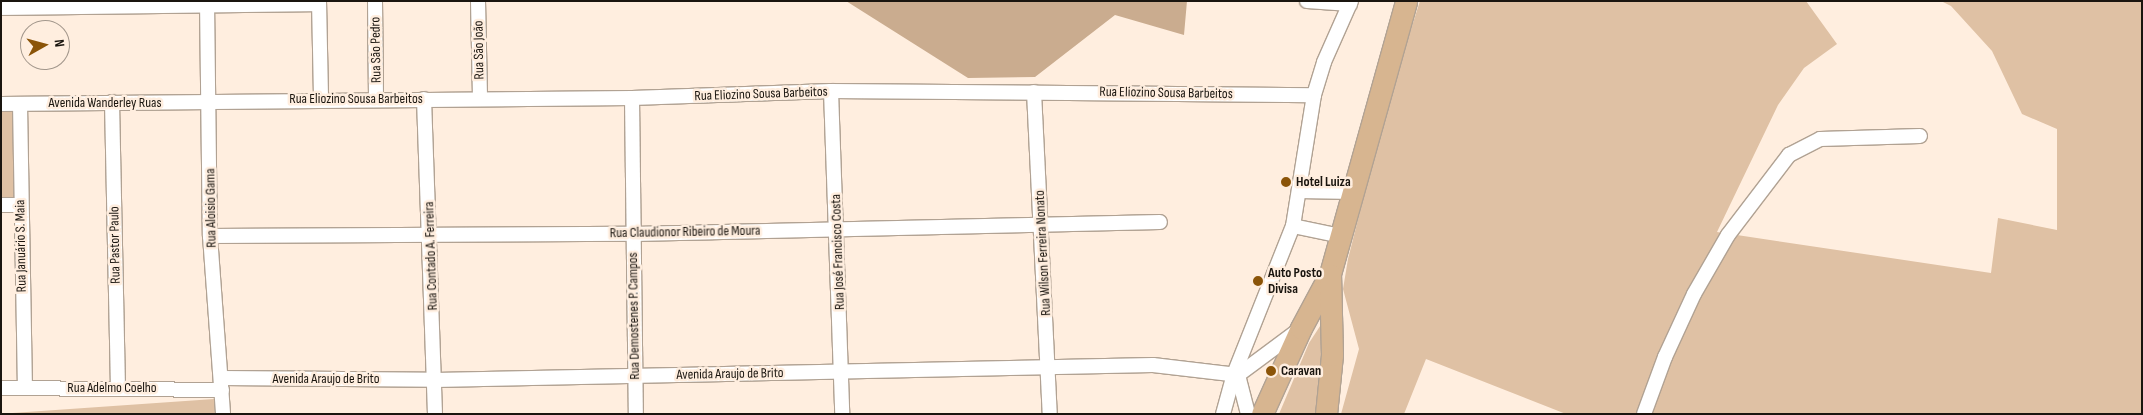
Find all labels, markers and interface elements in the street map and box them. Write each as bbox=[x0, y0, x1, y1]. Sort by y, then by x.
street label: Rua São Pedro bbox=[367, 17, 385, 83]
north arrow bbox=[20, 20, 70, 70]
street label: Rua São João bbox=[470, 20, 488, 80]
text: N bbox=[50, 38, 68, 48]
street label: Rua Eliozino Sousa Barbeitos bbox=[694, 83, 828, 105]
street label: Rua Eliozino Sousa Barbeitos bbox=[1099, 83, 1233, 103]
street label: Rua Eliozino Sousa Barbeitos bbox=[289, 91, 423, 107]
street label: Avenida Wanderley Ruas bbox=[49, 95, 161, 111]
street label: Rua Aloisio Gama bbox=[202, 168, 220, 248]
place label: Hotel Luiza bbox=[1296, 174, 1351, 190]
marker: Hotel Luiza bbox=[1280, 176, 1292, 188]
street label: Rua Wilson Ferreira Nonato bbox=[1031, 190, 1055, 316]
street label: Rua José Francisco Costa bbox=[828, 194, 848, 310]
street label: Rua Januário S. Maia bbox=[12, 200, 30, 292]
street label: Rua Contado A. Ferreira bbox=[421, 201, 441, 311]
street label: Rua Pastor Paulo bbox=[106, 206, 124, 284]
street label: Rua Claudionor Ribeiro de Moura bbox=[610, 222, 760, 242]
street label: Rua Demostenes P. Campos bbox=[624, 252, 644, 380]
place label: Auto Posto Divisa bbox=[1268, 265, 1322, 298]
marker: Auto Posto Divisa bbox=[1252, 275, 1264, 287]
place label: Caravan bbox=[1281, 363, 1321, 379]
street label: Avenida Araujo de Brito bbox=[676, 365, 784, 383]
marker: Caravan bbox=[1265, 365, 1277, 377]
street label: Avenida Araujo de Brito bbox=[272, 371, 380, 387]
street label: Rua Adelmo Coelho bbox=[67, 380, 157, 396]

